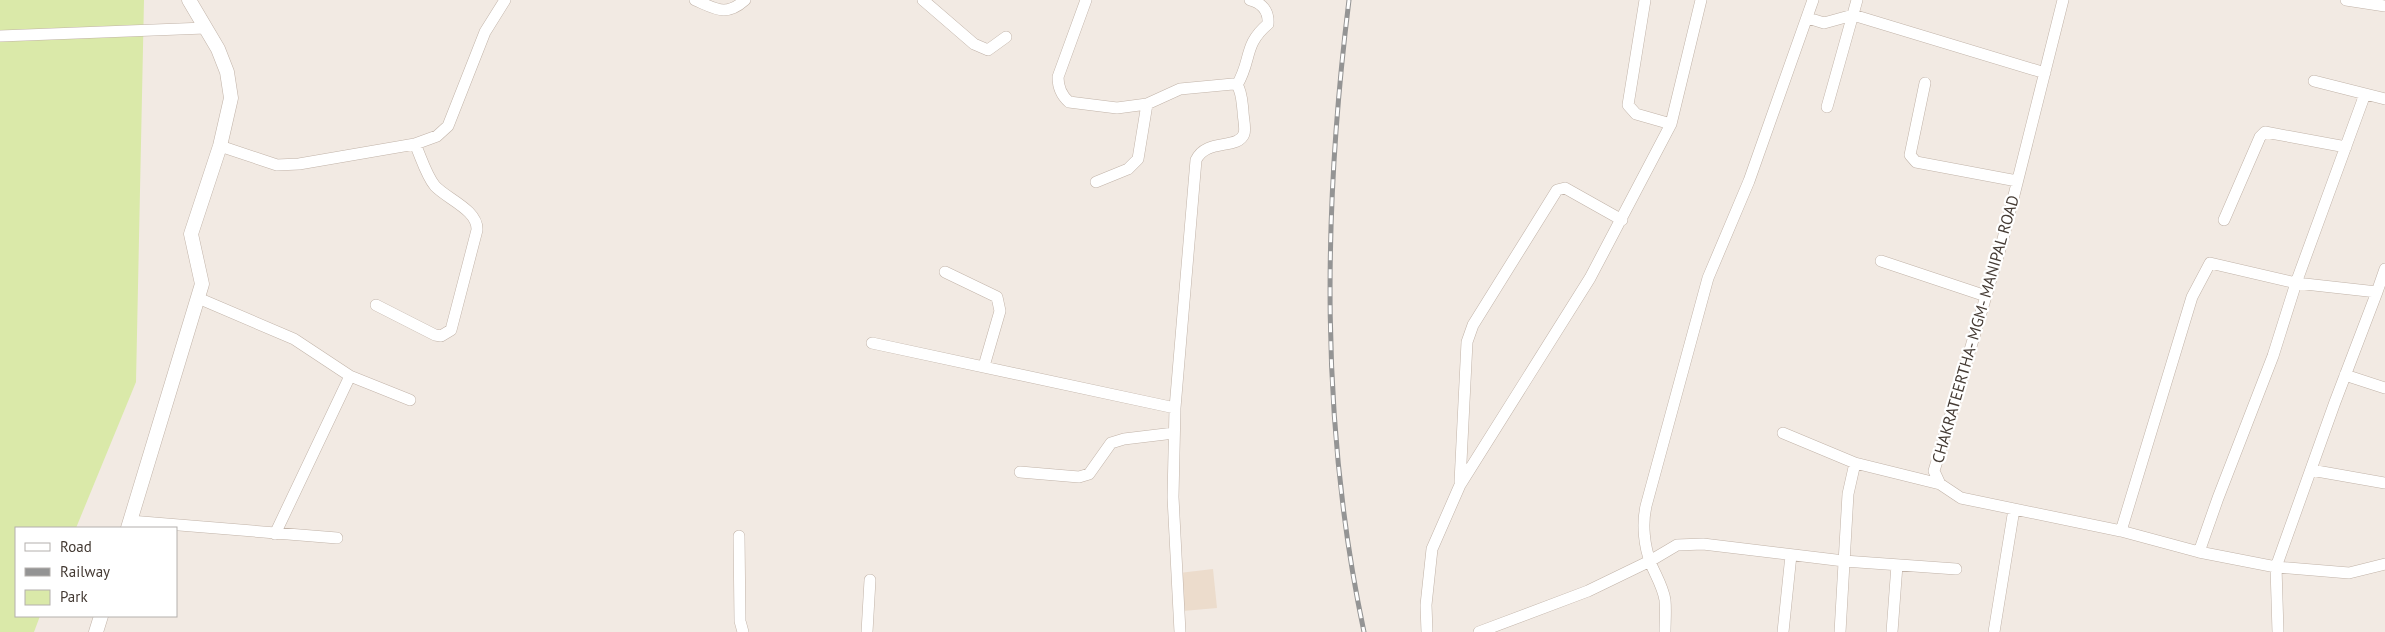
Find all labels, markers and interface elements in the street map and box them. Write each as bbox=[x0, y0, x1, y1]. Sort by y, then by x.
street label: CHAKRATEERTHA- MGM- MANIPAL ROAD bbox=[1927, 193, 2023, 465]
legend bbox=[15, 527, 178, 617]
text: Road bbox=[60, 537, 92, 556]
text: Railway bbox=[60, 562, 110, 581]
text: Park bbox=[60, 587, 88, 606]

